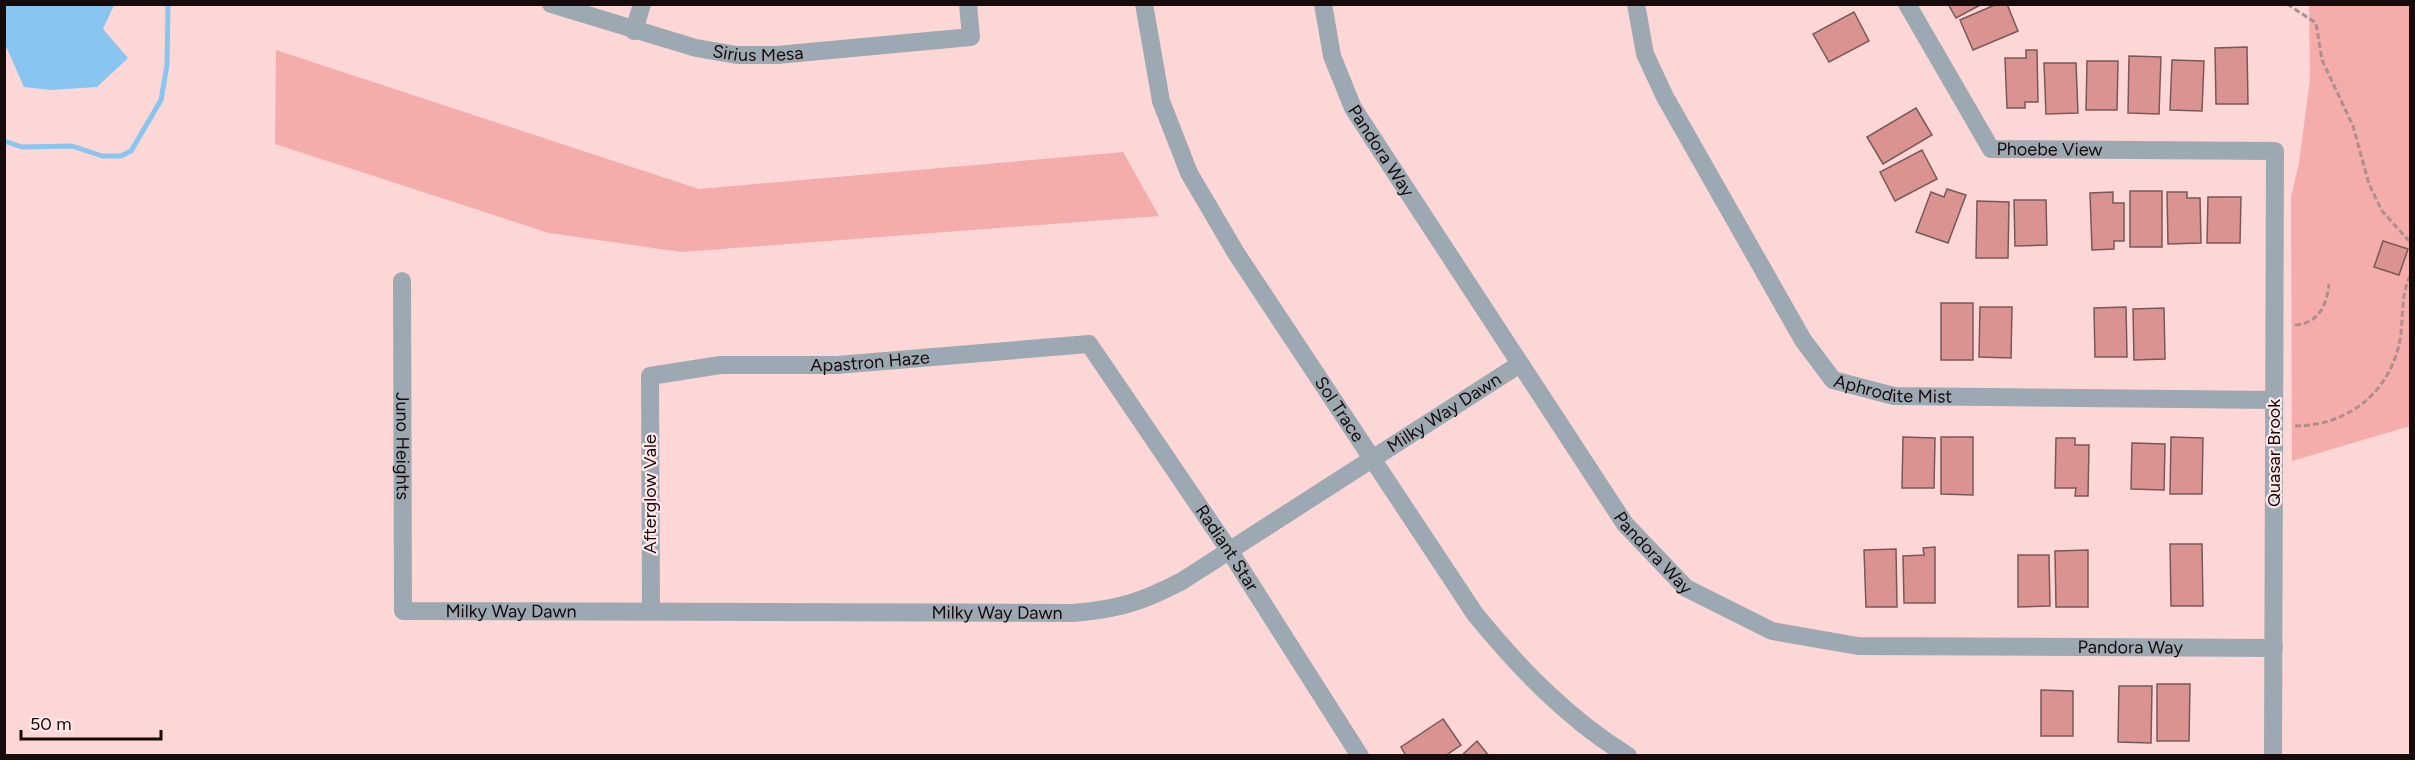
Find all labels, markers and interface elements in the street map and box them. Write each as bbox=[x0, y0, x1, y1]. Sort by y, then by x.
street label: Sirius Mesa bbox=[711, 40, 804, 66]
street label: Pandora Way bbox=[1343, 101, 1419, 201]
street label: Phoebe View bbox=[1996, 138, 2103, 161]
street label: Apastron Haze bbox=[810, 346, 931, 376]
street label: Milky Way Dawn bbox=[1383, 368, 1505, 457]
street label: Aphrodite Mist bbox=[1832, 370, 1952, 408]
street label: Sol Trace bbox=[1310, 372, 1369, 446]
street label: Juno Heights bbox=[391, 392, 414, 500]
street label: Quasar Brook bbox=[2263, 399, 2285, 507]
street label: Afterglow Vale bbox=[639, 434, 661, 554]
street label: Radiant Star bbox=[1191, 501, 1263, 595]
street label: Pandora Way bbox=[1609, 507, 1697, 599]
street label: Milky Way Dawn bbox=[445, 600, 577, 623]
street label: Milky Way Dawn bbox=[931, 602, 1063, 624]
street label: Pandora Way bbox=[2078, 636, 2183, 659]
scale bar bbox=[21, 703, 160, 741]
text: 50 m bbox=[30, 713, 72, 735]

